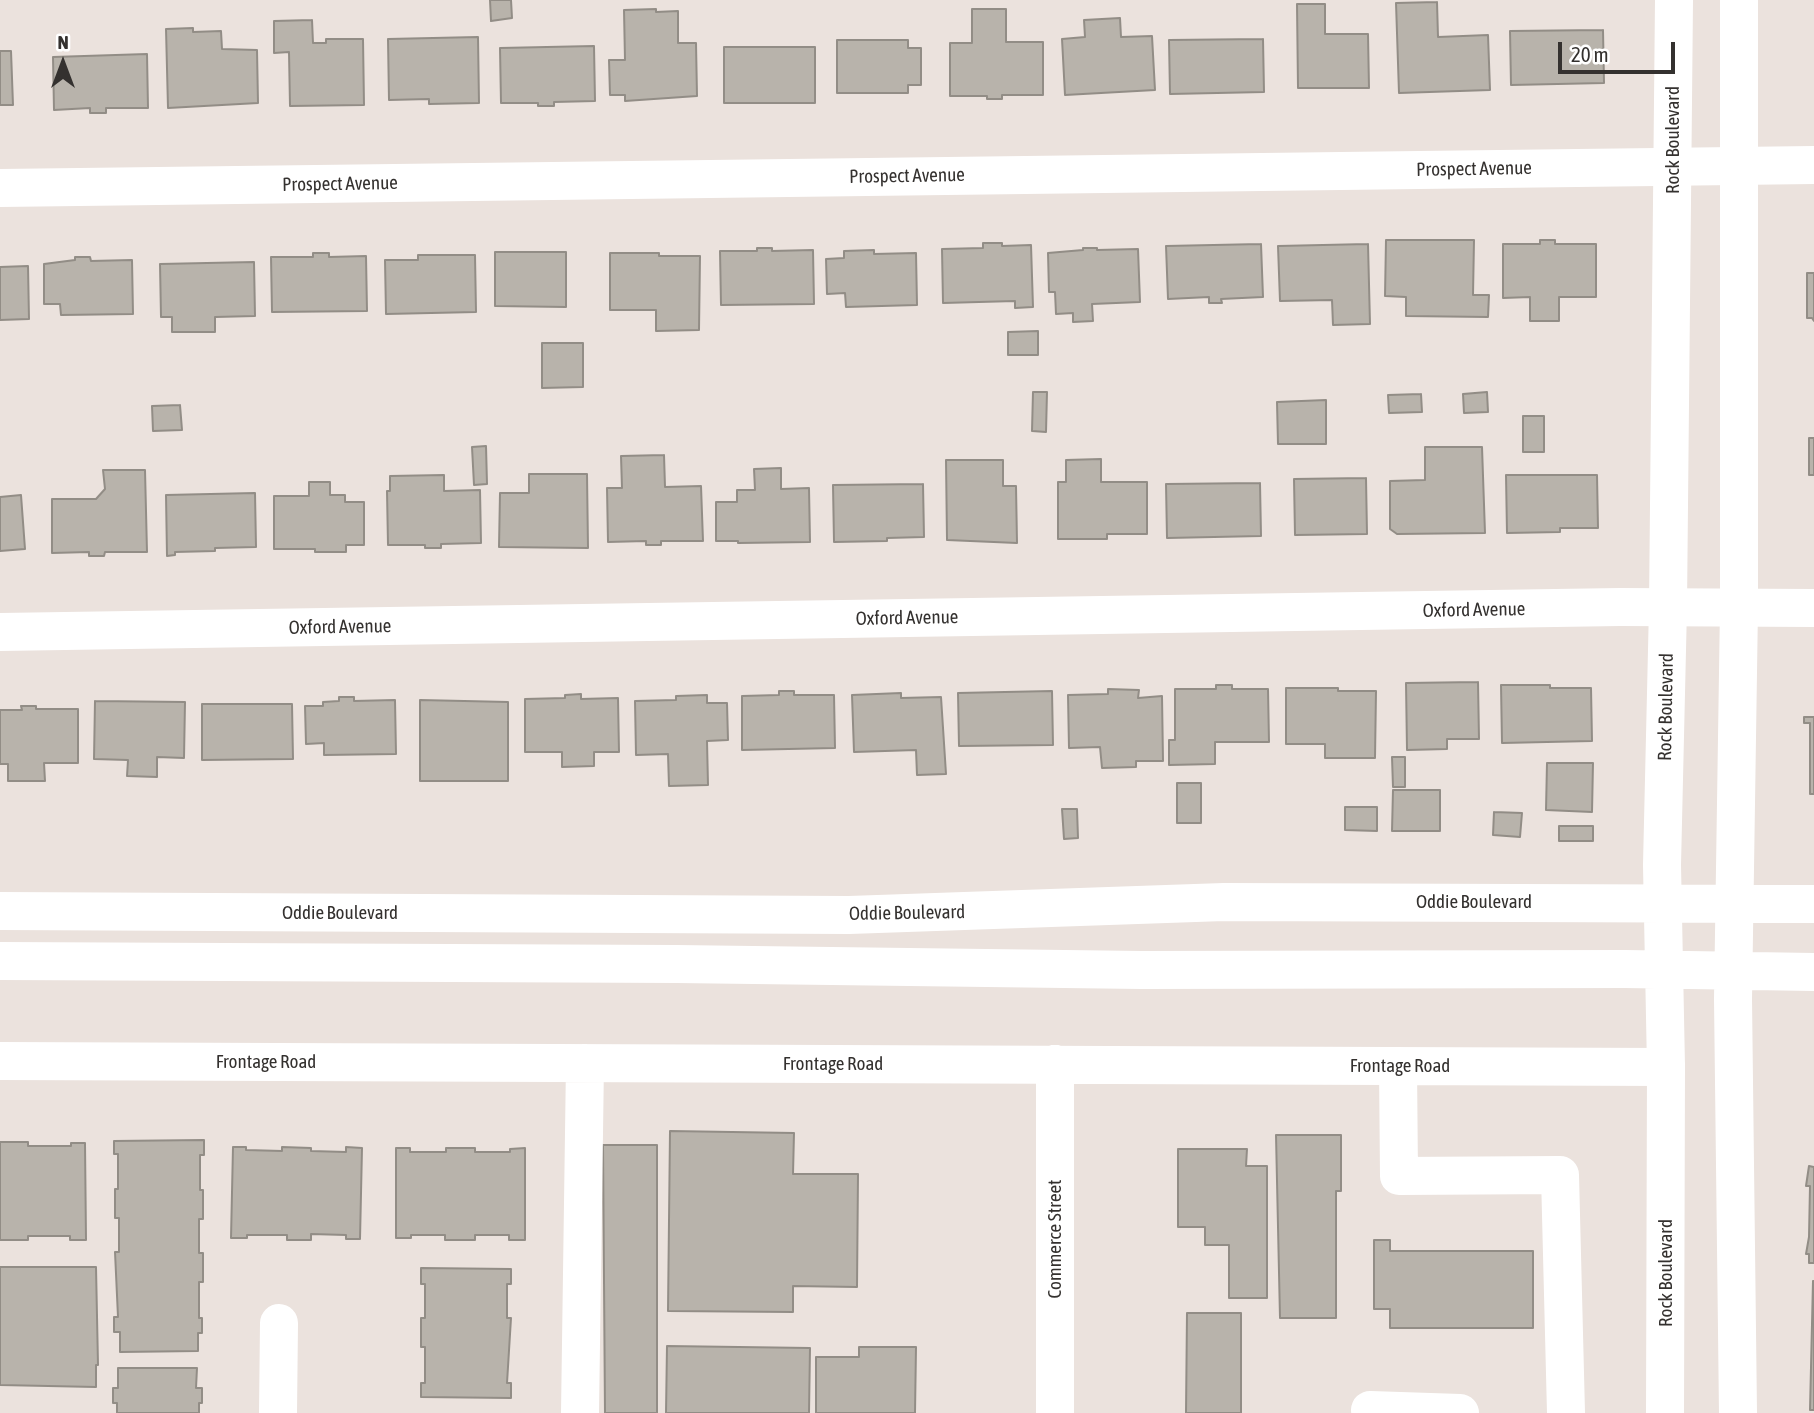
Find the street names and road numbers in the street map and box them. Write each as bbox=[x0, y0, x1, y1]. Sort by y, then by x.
street label: Rock Boulevard bbox=[1662, 86, 1684, 194]
street label: Prospect Avenue bbox=[1416, 157, 1532, 181]
street label: Prospect Avenue bbox=[849, 164, 965, 188]
street label: Prospect Avenue bbox=[282, 172, 398, 196]
street label: Oxford Avenue bbox=[1422, 598, 1526, 622]
street label: Oxford Avenue bbox=[855, 606, 959, 630]
street label: Oxford Avenue bbox=[288, 615, 392, 639]
street label: Rock Boulevard bbox=[1654, 653, 1678, 761]
street label: Oddie Boulevard bbox=[1416, 891, 1532, 913]
street label: Oddie Boulevard bbox=[849, 901, 965, 925]
street label: Oddie Boulevard bbox=[282, 902, 398, 924]
street label: Frontage Road bbox=[216, 1051, 316, 1073]
street label: Frontage Road bbox=[783, 1053, 883, 1075]
street label: Frontage Road bbox=[1350, 1055, 1450, 1077]
street label: Commerce Street bbox=[1044, 1179, 1066, 1299]
street label: Rock Boulevard bbox=[1655, 1219, 1677, 1327]

